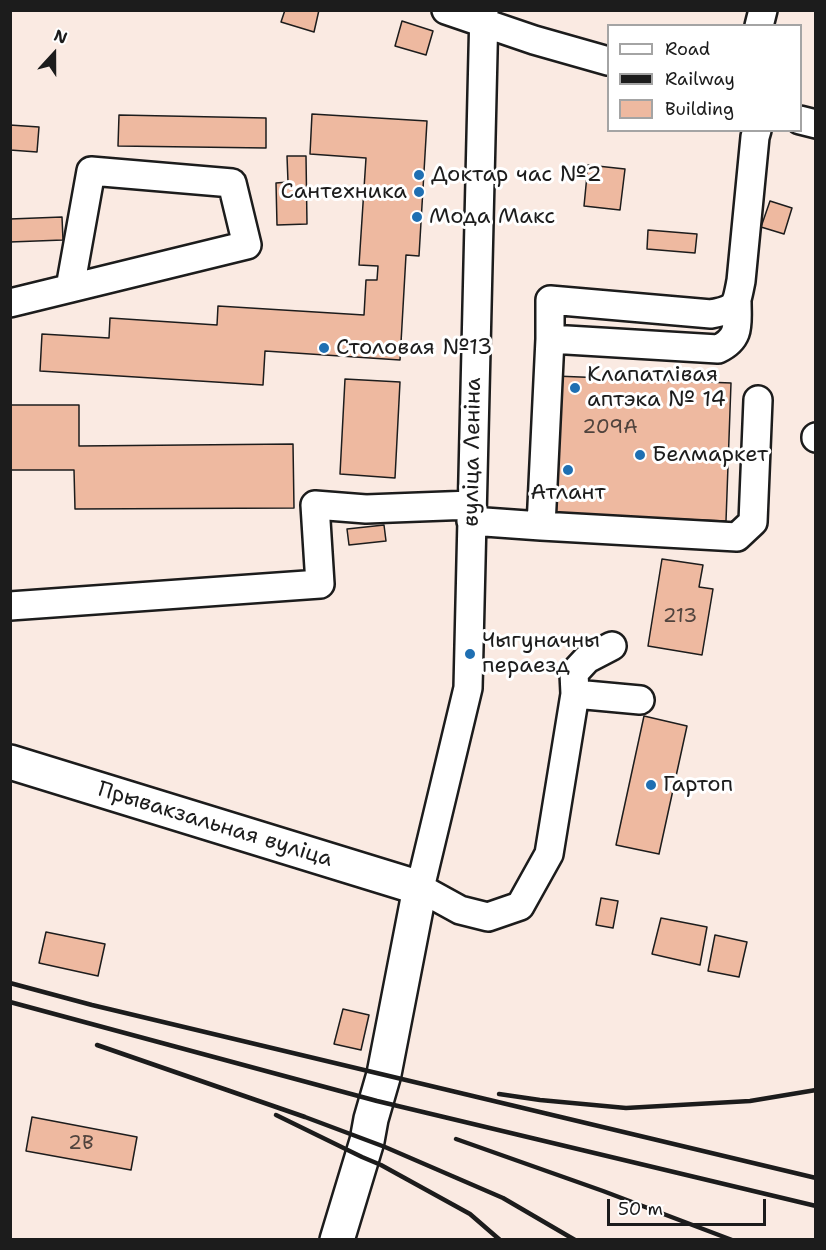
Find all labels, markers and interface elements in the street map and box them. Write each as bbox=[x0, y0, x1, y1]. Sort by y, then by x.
north arrow bbox=[24, 24, 84, 84]
legend bbox=[607, 24, 802, 132]
text: N bbox=[51, 25, 70, 49]
text: Road bbox=[665, 37, 710, 61]
text: Railway bbox=[665, 67, 735, 91]
text: Building bbox=[665, 97, 734, 121]
place label: Доктар час №2 bbox=[431, 162, 602, 188]
marker: Доктар час №2 bbox=[412, 168, 426, 182]
place label: Сантехника bbox=[280, 179, 407, 205]
marker: Сантехника bbox=[412, 185, 426, 199]
place label: Мода Макс bbox=[429, 204, 555, 230]
marker: Мода Макс bbox=[410, 210, 424, 224]
place label: Столовая №13 bbox=[336, 335, 493, 361]
marker: Столовая №13 bbox=[317, 341, 331, 355]
place label: Клапатлівая аптэка № 14 bbox=[587, 362, 726, 414]
street label: вуліца Леніна bbox=[458, 377, 488, 527]
marker: Клапатлівая аптэка № 14 bbox=[568, 381, 582, 395]
house number: 209А bbox=[582, 416, 638, 440]
place label: Белмаркет bbox=[652, 442, 768, 468]
marker: Белмаркет bbox=[633, 448, 647, 462]
marker: Атлант bbox=[561, 463, 575, 477]
place label: Атлант bbox=[530, 480, 606, 506]
house number: 213 bbox=[663, 605, 697, 629]
place label: Чыгуначны пераезд bbox=[482, 628, 600, 680]
marker: Чыгуначны пераезд bbox=[463, 647, 477, 661]
place label: Гартоп bbox=[663, 772, 733, 798]
street label: Прывакзальная вуліца bbox=[94, 777, 336, 873]
marker: Гартоп bbox=[644, 778, 658, 792]
house number: 2В bbox=[68, 1132, 94, 1156]
scale bar bbox=[610, 1187, 769, 1225]
text: 50 m bbox=[618, 1197, 663, 1221]

